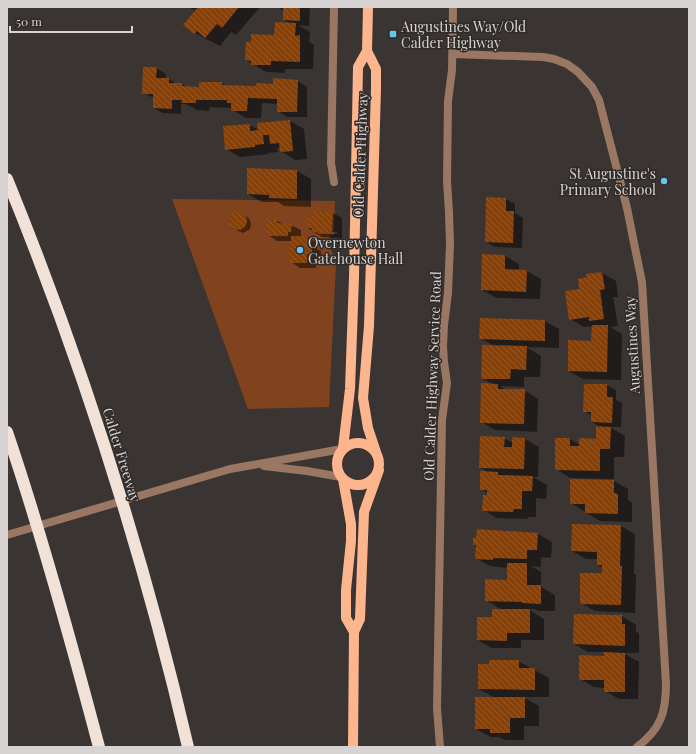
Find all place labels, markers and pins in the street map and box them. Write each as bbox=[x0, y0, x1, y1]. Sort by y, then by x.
place label: Augustines Way/Old Calder Highway bbox=[400, 17, 526, 52]
marker: Augustines Way/Old Calder Highway bbox=[388, 29, 398, 39]
place label: St Augustine's Primary School bbox=[560, 164, 656, 199]
marker: St Augustine's Primary School bbox=[659, 176, 669, 186]
place label: Overnewton Gatehouse Hall bbox=[308, 233, 403, 268]
marker: Overnewton Gatehouse Hall bbox=[295, 245, 305, 255]

